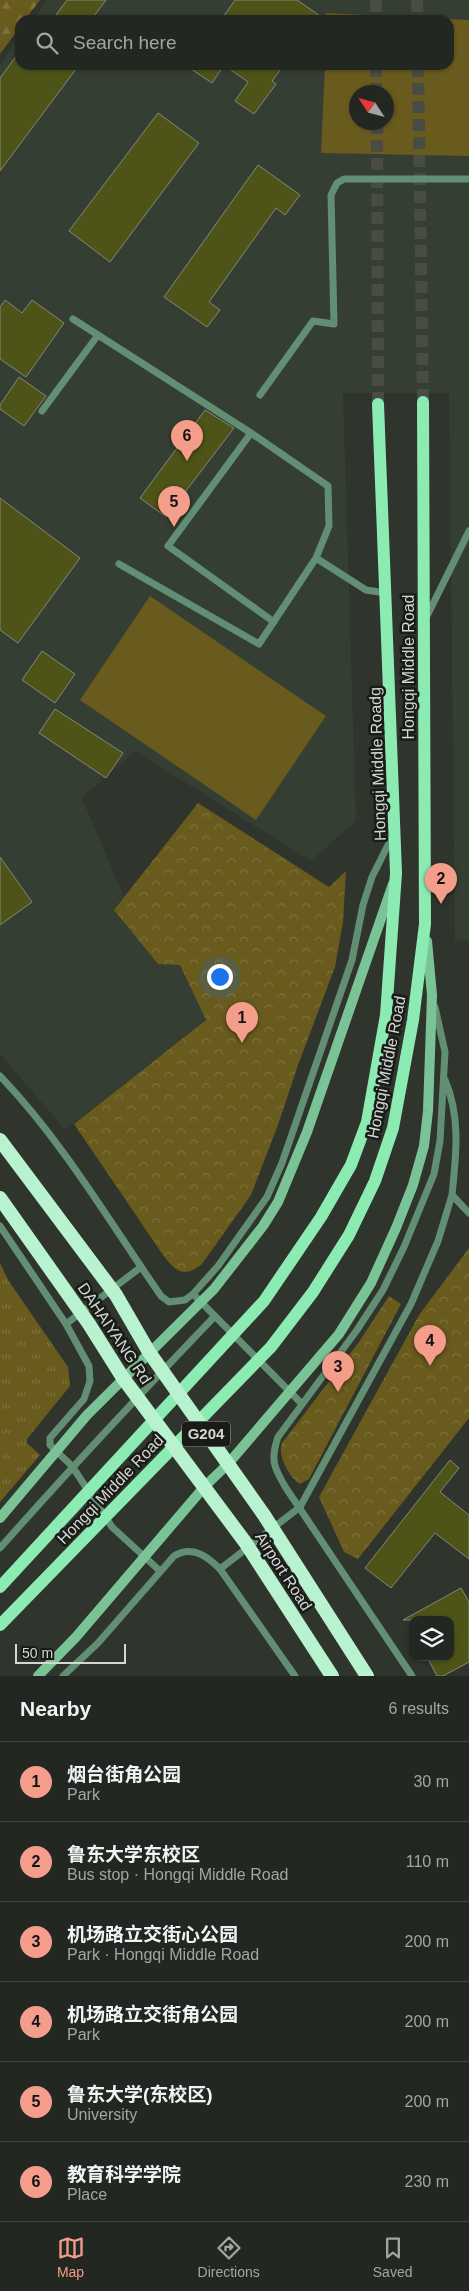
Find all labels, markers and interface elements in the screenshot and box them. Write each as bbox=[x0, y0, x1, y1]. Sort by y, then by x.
search box bbox=[15, 15, 454, 70]
icon: search bbox=[33, 29, 61, 57]
text: Search here bbox=[73, 32, 177, 53]
north arrow bbox=[349, 85, 394, 130]
pin: 6 bbox=[171, 420, 203, 461]
pin: 5 bbox=[158, 486, 190, 527]
street label: Hongqi Middle Road bbox=[400, 595, 417, 739]
street label: Hongqi Middle Roadg bbox=[366, 687, 389, 841]
pin: 2 bbox=[425, 863, 457, 904]
your location bbox=[207, 964, 233, 990]
street label: Hongqi Middle Road bbox=[364, 994, 409, 1140]
pin: 1 bbox=[226, 1002, 258, 1043]
street label: DAHAIYANG Rd bbox=[75, 1280, 155, 1387]
pin: 4 bbox=[414, 1325, 446, 1366]
pin: 3 bbox=[322, 1351, 354, 1392]
road number: G204 bbox=[182, 1422, 230, 1446]
street label: Hongqi Middle Road bbox=[54, 1431, 167, 1547]
street label: Airport Road bbox=[252, 1529, 315, 1614]
map controls bbox=[409, 1616, 454, 1661]
button: layers bbox=[409, 1616, 454, 1661]
scale bar bbox=[15, 1641, 126, 1664]
text: 50 m bbox=[22, 1645, 53, 1661]
text: Nearby bbox=[20, 1697, 91, 1720]
text: 6 results bbox=[389, 1700, 449, 1717]
text: 烟台街角公园 bbox=[67, 1764, 181, 1785]
text: 1 bbox=[32, 1773, 40, 1790]
text: 30 m bbox=[413, 1773, 449, 1790]
text: Park bbox=[67, 1786, 100, 1803]
text: 鲁东大学东校区 bbox=[67, 1844, 200, 1865]
text: 2 bbox=[32, 1853, 40, 1870]
text: 110 m bbox=[406, 1853, 449, 1870]
text: Bus stop · Hongqi Middle Road bbox=[67, 1866, 288, 1883]
text: 机场路立交街心公园 bbox=[67, 1924, 238, 1945]
text: 3 bbox=[32, 1933, 40, 1950]
text: 200 m bbox=[405, 1933, 449, 1950]
text: Park · Hongqi Middle Road bbox=[67, 1946, 259, 1963]
text: 机场路立交街角公园 bbox=[67, 2004, 238, 2025]
text: 4 bbox=[32, 2013, 40, 2030]
text: 200 m bbox=[405, 2013, 449, 2030]
text: Park bbox=[67, 2026, 100, 2043]
text: 鲁东大学(东校区) bbox=[67, 2084, 213, 2105]
text: 5 bbox=[32, 2093, 40, 2110]
text: 200 m bbox=[405, 2093, 449, 2110]
text: University bbox=[67, 2106, 137, 2123]
text: 教育科学学院 bbox=[67, 2164, 181, 2185]
text: 6 bbox=[32, 2173, 40, 2190]
text: 230 m bbox=[405, 2173, 449, 2190]
text: Place bbox=[67, 2186, 107, 2203]
tab: Map bbox=[57, 2234, 85, 2280]
tab: Directions bbox=[198, 2234, 260, 2280]
tab: Saved bbox=[373, 2234, 412, 2280]

